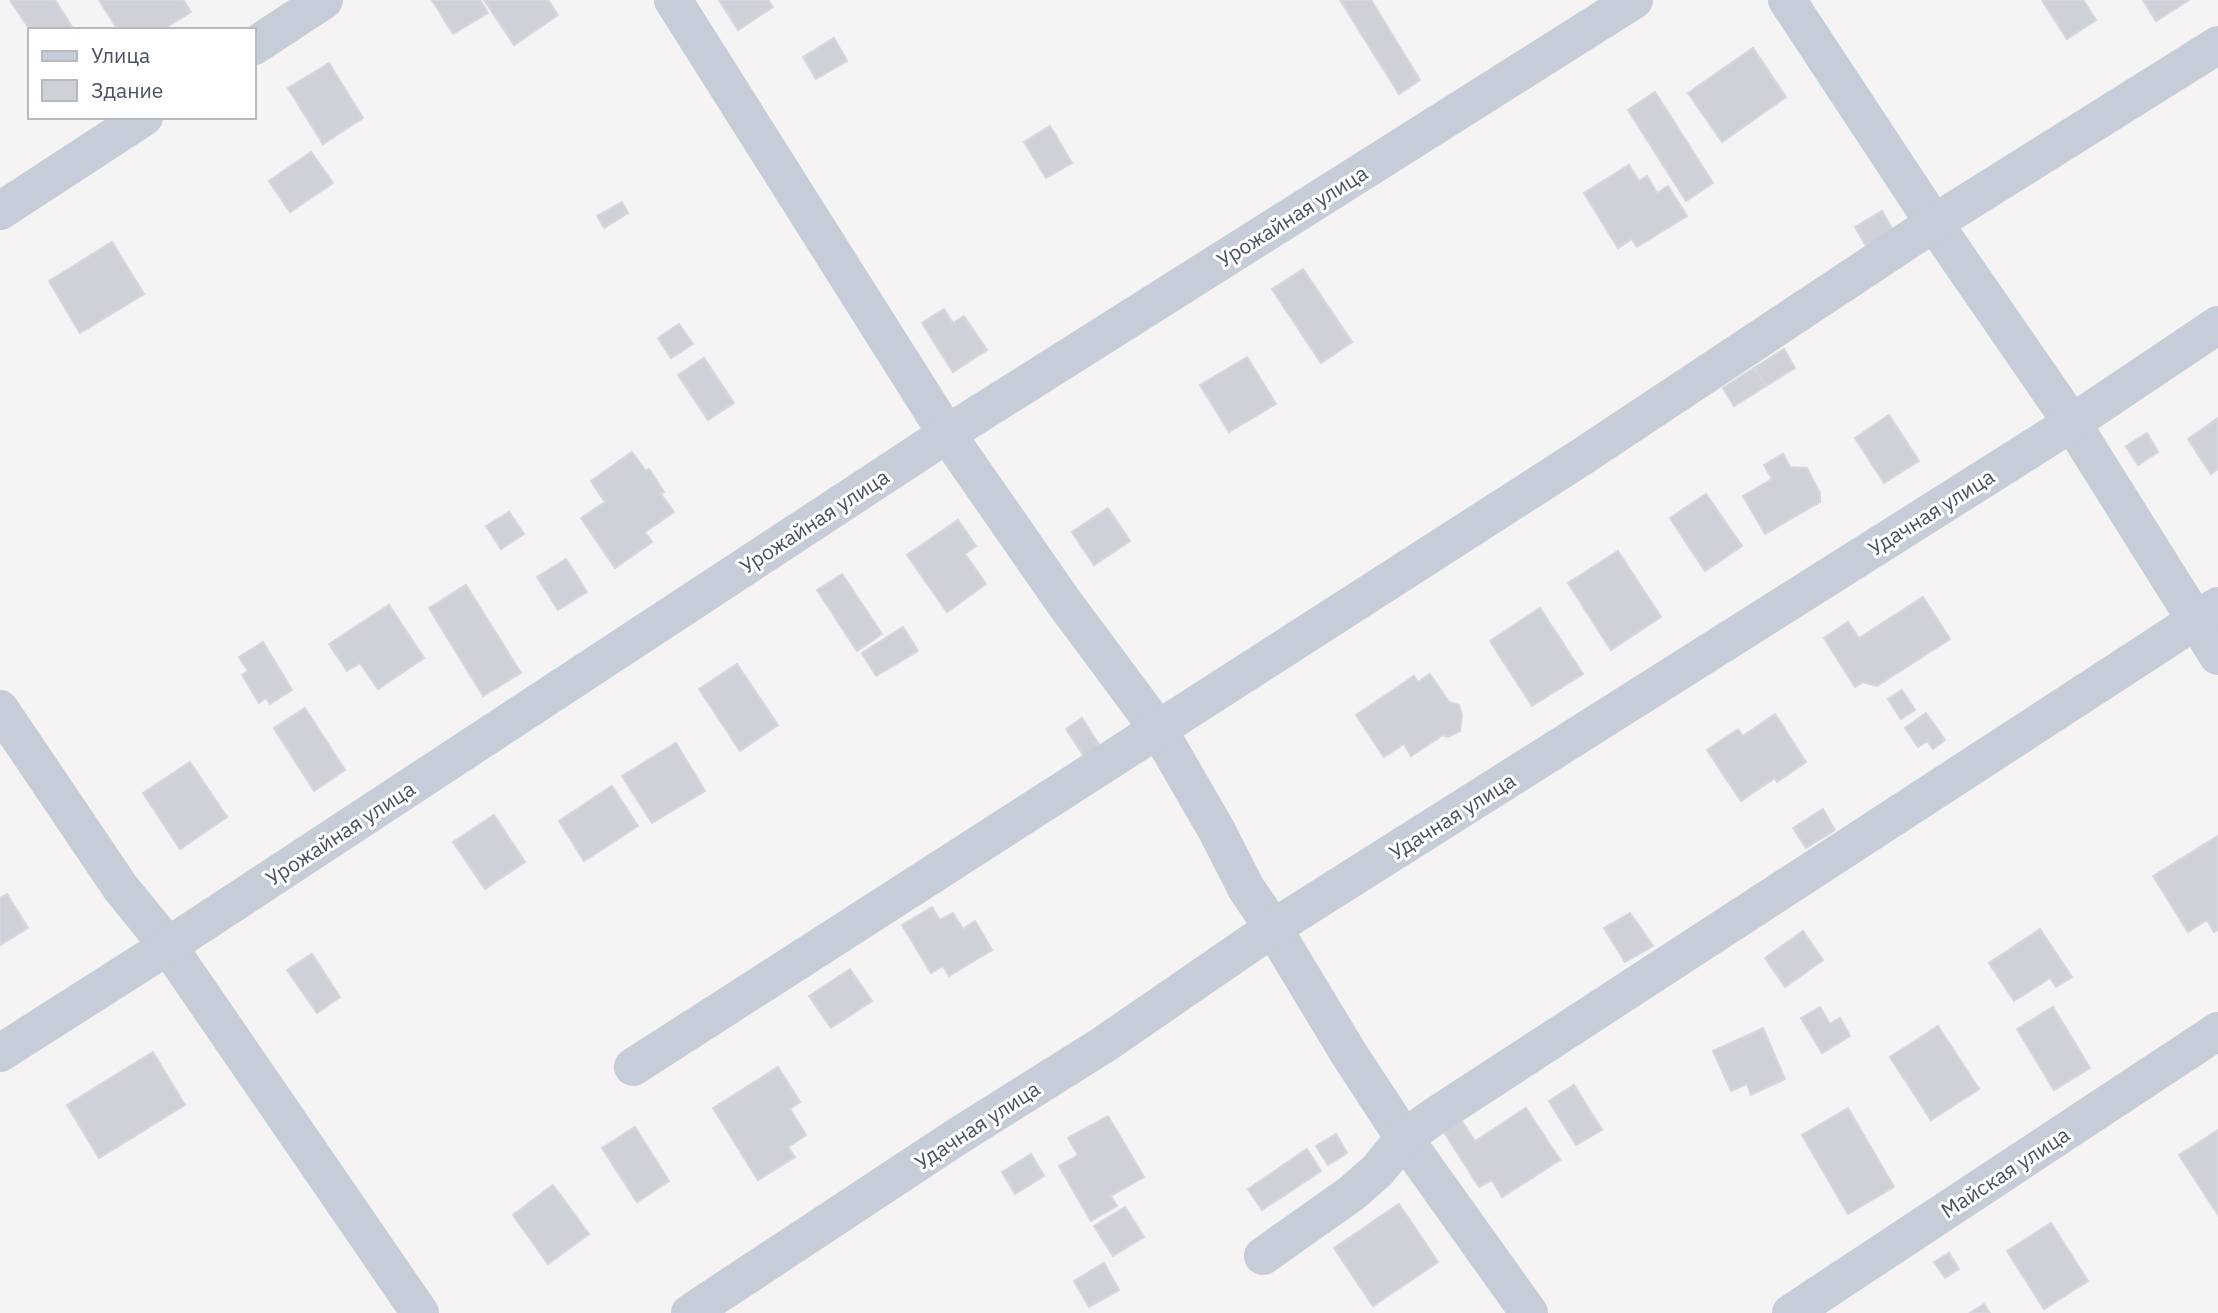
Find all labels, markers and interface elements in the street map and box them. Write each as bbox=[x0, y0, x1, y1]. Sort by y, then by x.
legend bbox=[28, 28, 256, 119]
text: Улица bbox=[91, 41, 150, 69]
text: Здание bbox=[91, 76, 163, 104]
street label: Урожайная улица bbox=[1211, 158, 1373, 274]
street label: Урожайная улица bbox=[734, 462, 894, 580]
street label: Удачная улица bbox=[1863, 462, 1999, 562]
street label: Удачная улица bbox=[1384, 766, 1520, 866]
street label: Урожайная улица bbox=[260, 774, 420, 892]
street label: Удачная улица bbox=[909, 1074, 1045, 1176]
street label: Майская улица bbox=[1935, 1120, 2075, 1224]

